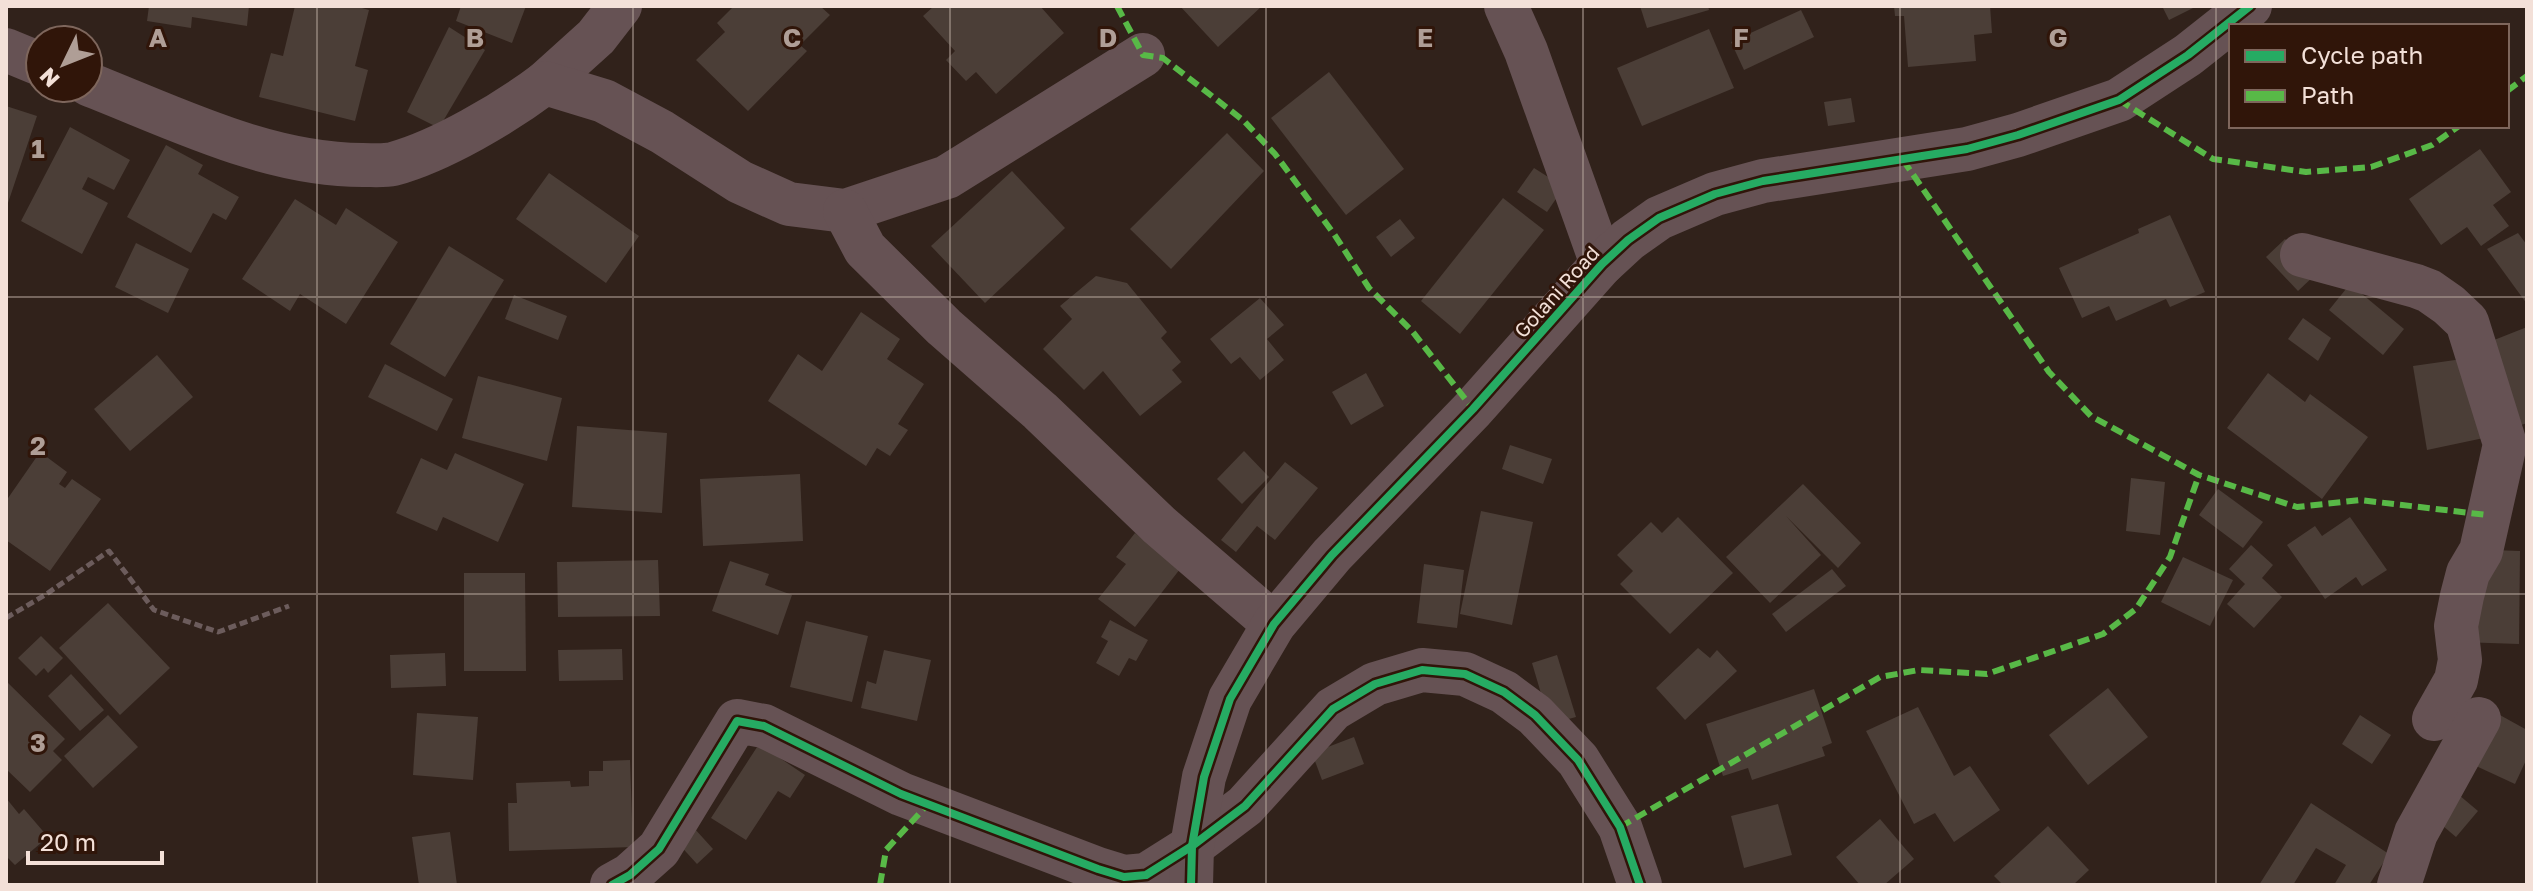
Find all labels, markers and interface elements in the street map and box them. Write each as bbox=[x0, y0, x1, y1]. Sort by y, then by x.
text: A bbox=[149, 22, 168, 53]
text: B bbox=[466, 22, 484, 53]
text: C bbox=[783, 22, 801, 53]
text: D bbox=[1099, 22, 1117, 53]
text: E bbox=[1417, 22, 1433, 53]
text: F bbox=[1733, 22, 1749, 53]
text: G bbox=[2048, 22, 2068, 53]
north arrow bbox=[24, 24, 104, 104]
legend bbox=[2229, 24, 2509, 128]
text: Cycle path bbox=[2301, 40, 2423, 69]
text: N bbox=[33, 63, 65, 93]
text: Path bbox=[2301, 80, 2354, 109]
text: 1 bbox=[31, 133, 45, 164]
street label: Golani Road bbox=[1509, 240, 1604, 342]
text: 2 bbox=[30, 430, 46, 461]
text: 3 bbox=[30, 727, 46, 758]
scale bar bbox=[28, 815, 162, 865]
text: 20 m bbox=[40, 827, 96, 856]

